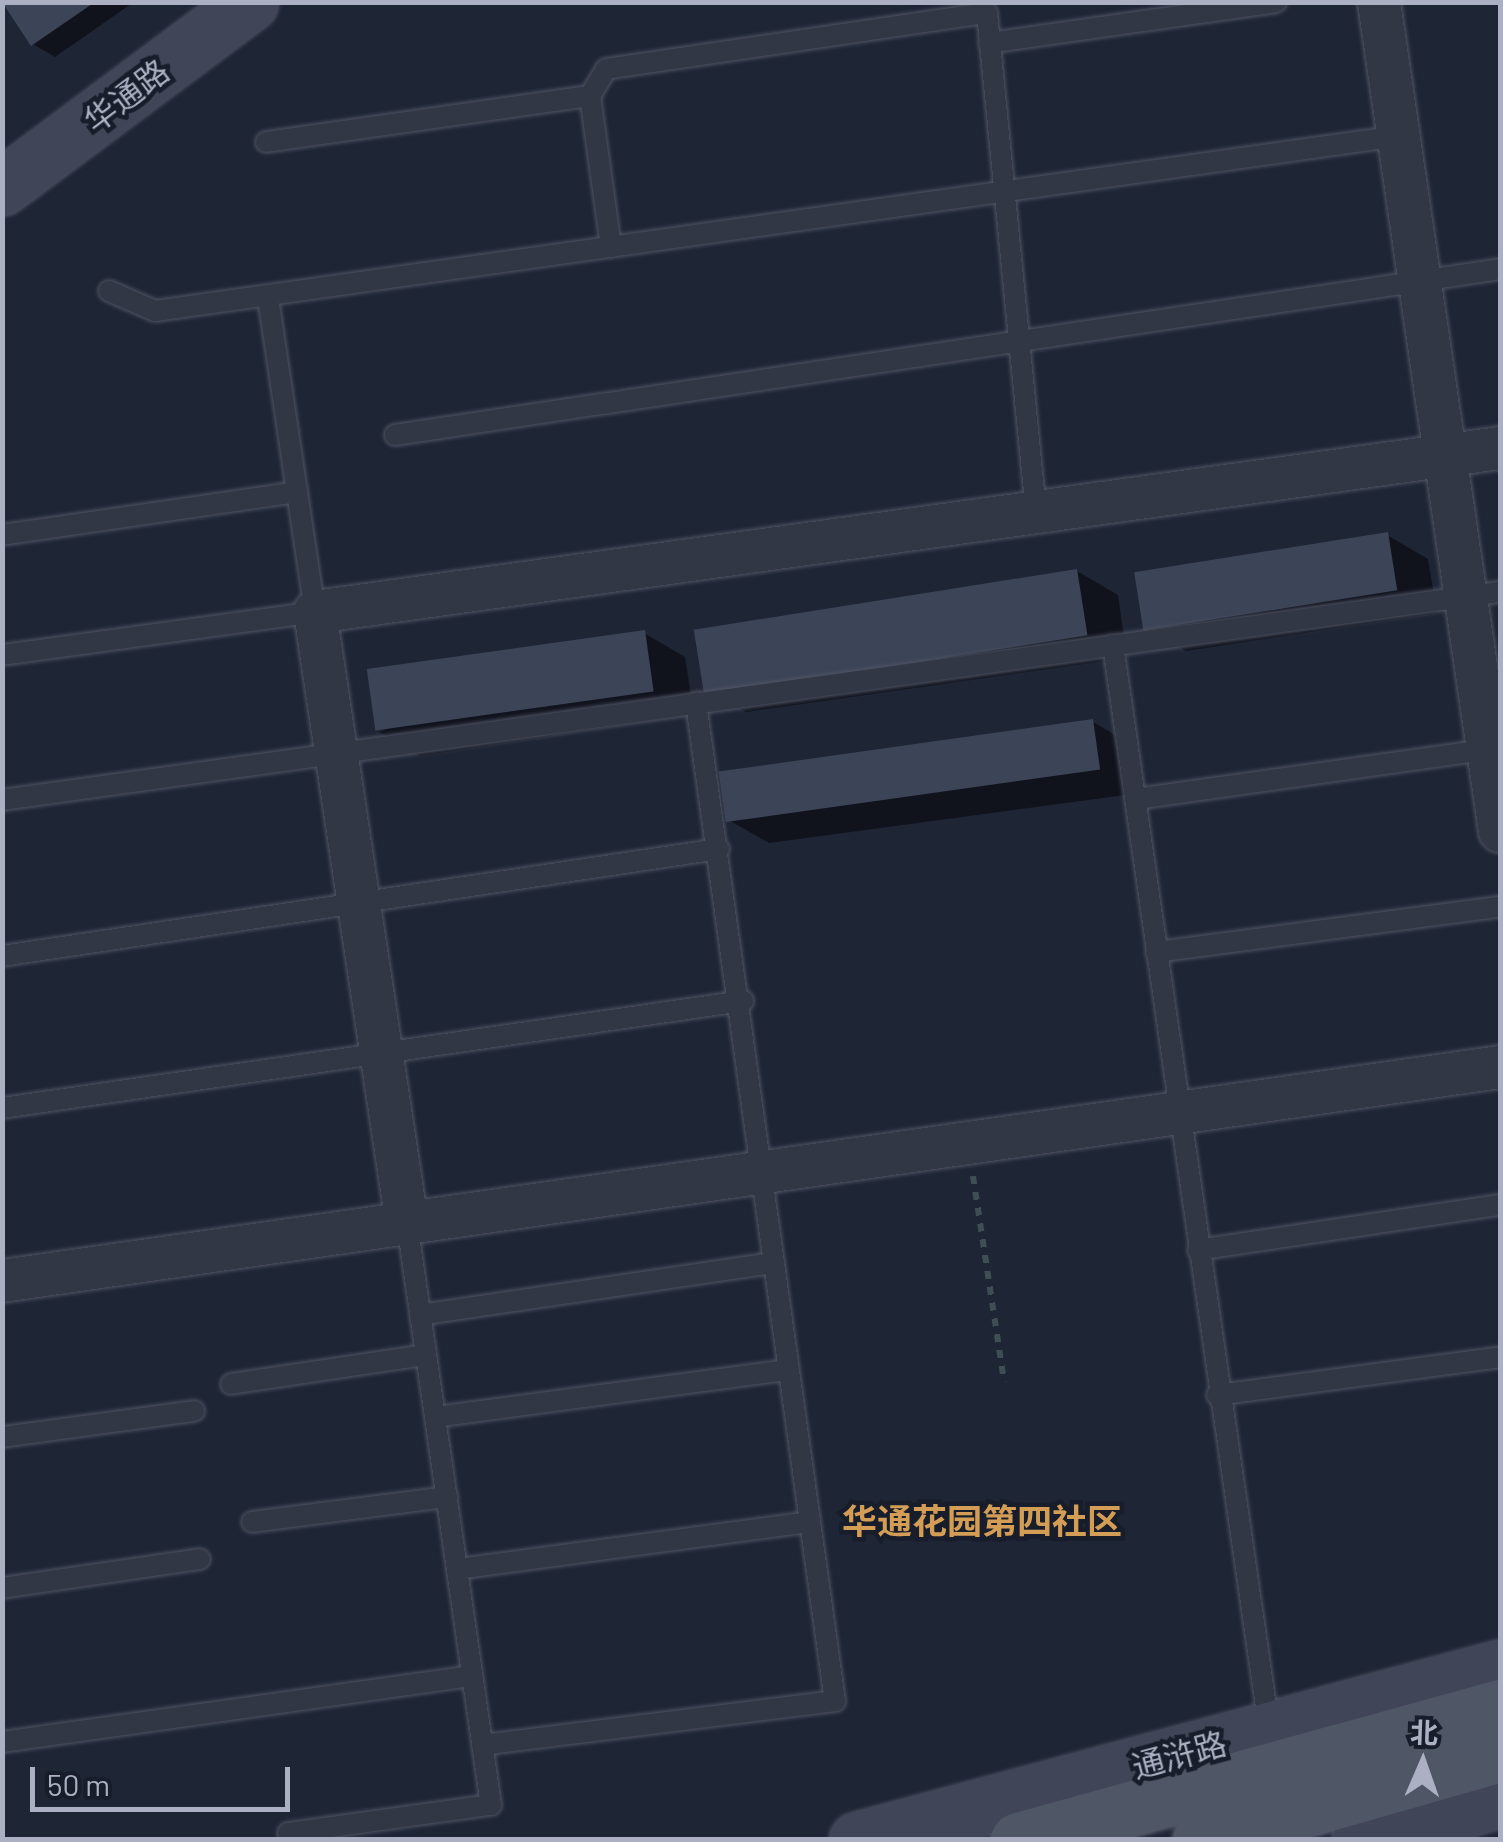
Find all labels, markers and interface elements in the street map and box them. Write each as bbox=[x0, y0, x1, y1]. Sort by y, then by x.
street label: 华通路 bbox=[76, 51, 176, 139]
district label: 华通花园第四社区 bbox=[842, 1499, 1122, 1541]
north arrow bbox=[1373, 1712, 1473, 1812]
text: 北 bbox=[1409, 1715, 1439, 1749]
street label: 通浒路 bbox=[1128, 1723, 1230, 1785]
scale bar bbox=[35, 1747, 295, 1809]
text: 50 m bbox=[47, 1766, 110, 1802]

